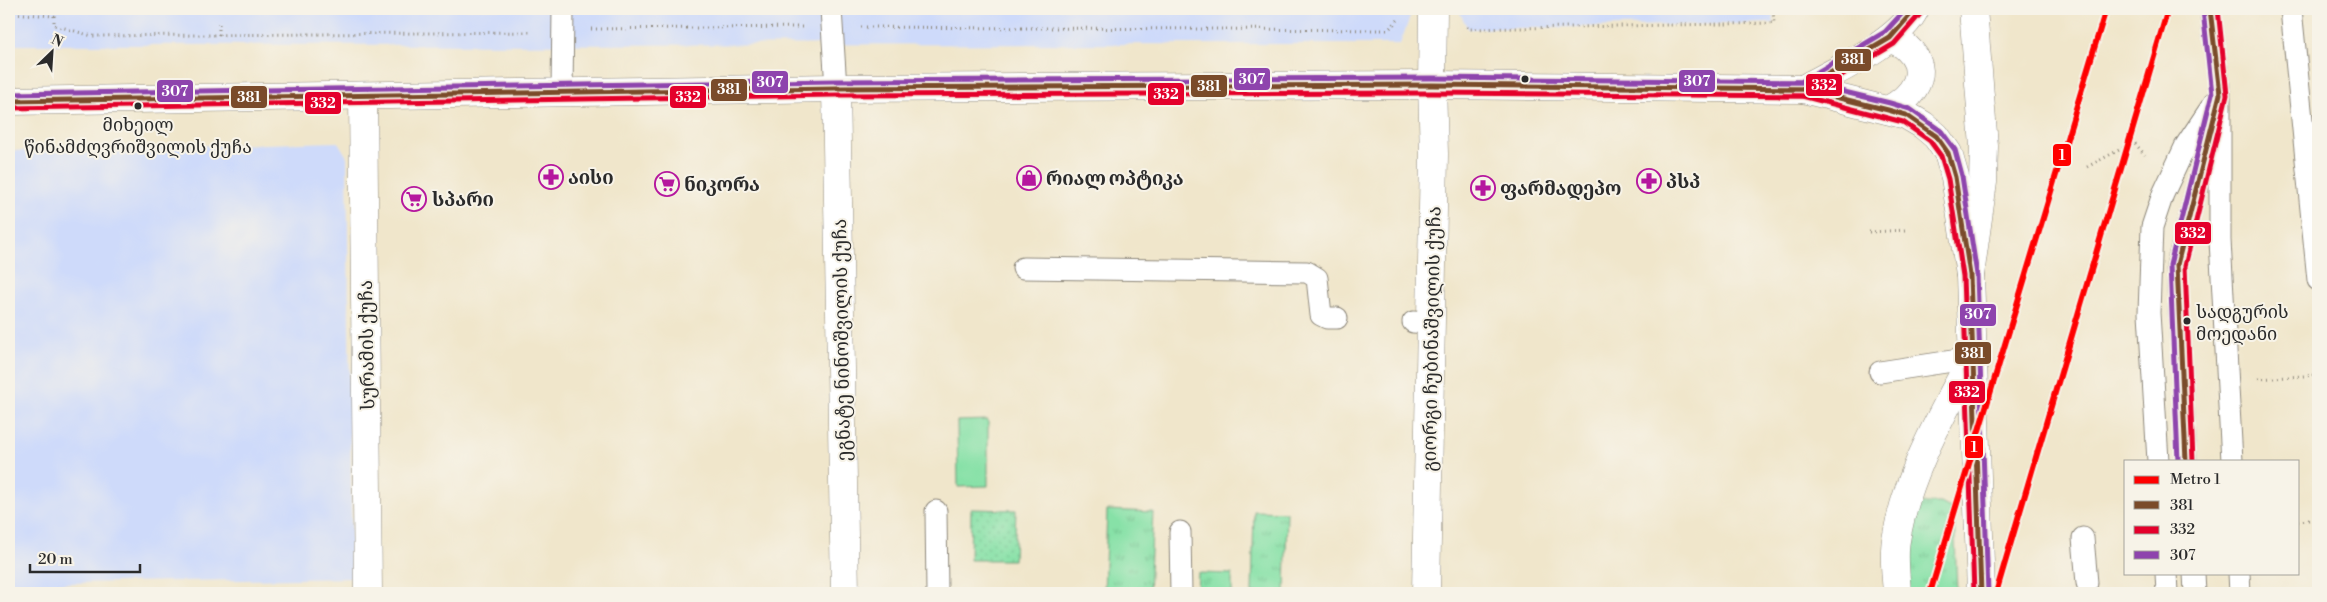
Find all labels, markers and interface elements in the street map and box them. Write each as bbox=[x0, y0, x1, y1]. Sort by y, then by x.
north arrow bbox=[28, 28, 78, 78]
text: N bbox=[48, 31, 66, 52]
line badge: 381 bbox=[1834, 48, 1872, 72]
text: 381 bbox=[1841, 51, 1865, 69]
line badge: 307 bbox=[1233, 67, 1271, 91]
line badge: 307 bbox=[1678, 69, 1716, 93]
line badge: 307 bbox=[751, 70, 789, 94]
text: 307 bbox=[1239, 71, 1266, 89]
text: 307 bbox=[1684, 73, 1711, 91]
line badge: 332 bbox=[1805, 73, 1843, 97]
text: 307 bbox=[757, 74, 784, 92]
line badge: 381 bbox=[1190, 74, 1228, 98]
unlabelled marker bbox=[1520, 74, 1530, 84]
text: 332 bbox=[1811, 77, 1837, 95]
line badge: 381 bbox=[710, 78, 748, 102]
text: 381 bbox=[1197, 78, 1221, 96]
line badge: 307 bbox=[156, 79, 194, 103]
text: 381 bbox=[717, 81, 741, 99]
line badge: 332 bbox=[1147, 82, 1185, 106]
text: 307 bbox=[162, 83, 189, 101]
line badge: 381 bbox=[230, 85, 268, 109]
line badge: 332 bbox=[669, 85, 707, 109]
text: 332 bbox=[1153, 86, 1179, 104]
text: 381 bbox=[237, 89, 261, 107]
text: 332 bbox=[675, 89, 701, 107]
line badge: 332 bbox=[304, 91, 342, 115]
text: 332 bbox=[310, 95, 336, 113]
marker: მიხეილ წინამძღვრიშვილის ქუჩა bbox=[133, 101, 143, 111]
place label: მიხეილ წინამძღვრიშვილის ქუჩა bbox=[24, 114, 252, 159]
line badge: 1 bbox=[2052, 143, 2072, 167]
text: 1 bbox=[2059, 147, 2066, 165]
pharmacy icon: აისი bbox=[538, 164, 564, 190]
shop icon: რიალ ოპტიკა bbox=[1016, 165, 1042, 191]
place label: აისი bbox=[568, 166, 614, 190]
place label: რიალ ოპტიკა bbox=[1046, 167, 1184, 191]
pharmacy icon: პსპ bbox=[1636, 168, 1662, 194]
place label: პსპ bbox=[1666, 170, 1700, 194]
supermarket icon: ნიკორა bbox=[654, 171, 680, 197]
place label: ნიკორა bbox=[684, 173, 760, 197]
pharmacy icon: ფარმადეპო bbox=[1470, 175, 1496, 201]
place label: ფარმადეპო bbox=[1500, 177, 1621, 201]
supermarket icon: სპარი bbox=[401, 186, 427, 212]
place label: სპარი bbox=[432, 188, 494, 212]
street label: გიორგი ჩუბინაშვილის ქუჩა bbox=[1418, 206, 1446, 472]
street label: ეგნატე ნინოშვილის ქუჩა bbox=[828, 218, 856, 462]
line badge: 332 bbox=[2174, 221, 2212, 245]
text: 332 bbox=[2180, 225, 2206, 243]
street label: სურამის ქუჩა bbox=[354, 280, 380, 410]
place label: სადგურის მოედანი bbox=[2196, 301, 2289, 346]
line badge: 307 bbox=[1959, 303, 1997, 327]
text: 307 bbox=[1965, 306, 1992, 324]
marker: სადგურის მოედანი bbox=[2182, 316, 2192, 326]
line badge: 381 bbox=[1954, 341, 1992, 365]
text: 381 bbox=[1961, 345, 1985, 363]
line badge: 332 bbox=[1948, 380, 1986, 404]
text: 332 bbox=[1954, 384, 1980, 402]
line badge: 1 bbox=[1964, 435, 1984, 459]
text: 1 bbox=[1971, 439, 1978, 457]
legend bbox=[2124, 460, 2300, 574]
text: Metro 1 bbox=[2170, 470, 2221, 489]
text: 381 bbox=[2170, 496, 2194, 515]
text: 332 bbox=[2170, 520, 2195, 539]
scale bar bbox=[30, 542, 140, 574]
text: 307 bbox=[2170, 546, 2196, 565]
text: 20 m bbox=[38, 550, 73, 569]

